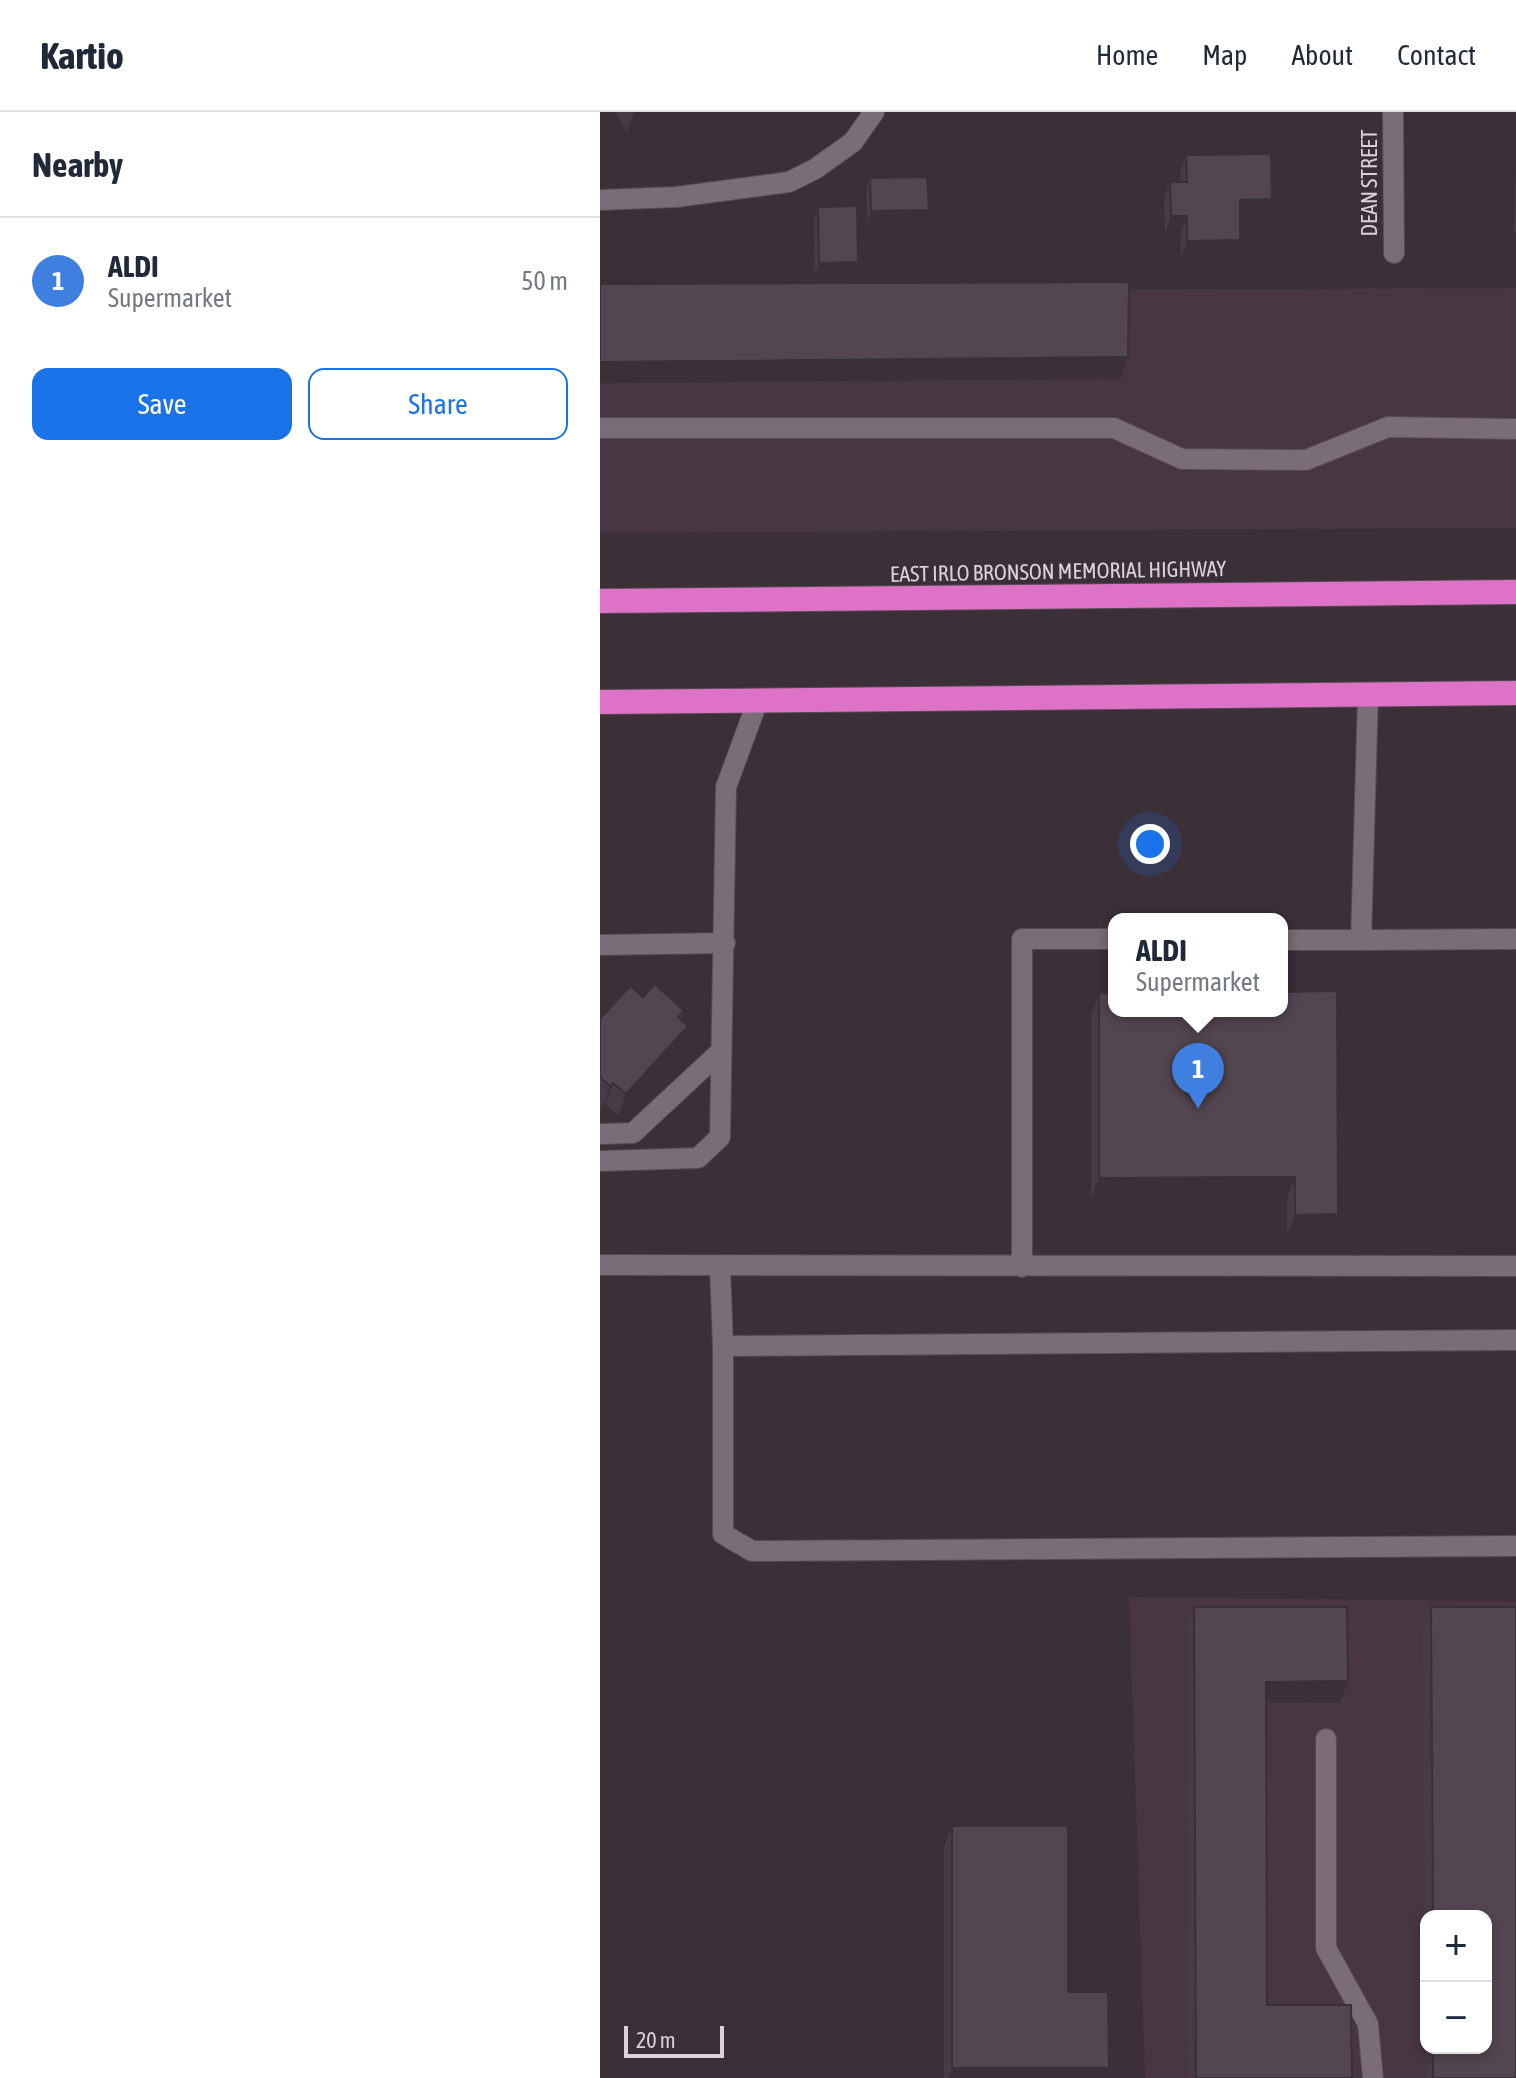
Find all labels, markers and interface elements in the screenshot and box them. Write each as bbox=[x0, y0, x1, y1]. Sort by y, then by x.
text: Kartio bbox=[40, 34, 124, 77]
text: Home bbox=[1096, 39, 1158, 71]
text: Map bbox=[1202, 39, 1247, 71]
text: About bbox=[1291, 39, 1353, 71]
text: Contact bbox=[1397, 39, 1476, 71]
street label: DEAN STREET bbox=[1356, 129, 1382, 236]
text: Nearby bbox=[32, 145, 123, 184]
text: ALDI bbox=[108, 249, 159, 283]
text: 1 bbox=[52, 266, 64, 296]
text: 50 m bbox=[521, 266, 568, 296]
text: Supermarket bbox=[108, 283, 232, 313]
button: Save bbox=[32, 368, 292, 440]
button: Share bbox=[308, 368, 568, 440]
street label: EAST IRLO BRONSON MEMORIAL HIGHWAY bbox=[890, 555, 1226, 587]
your location bbox=[1130, 824, 1170, 864]
popup bbox=[1108, 913, 1288, 1017]
text: ALDI bbox=[1136, 933, 1187, 967]
text: Supermarket bbox=[1136, 967, 1260, 997]
pin: 1 bbox=[1172, 1043, 1224, 1109]
map controls bbox=[1420, 1910, 1492, 2054]
button: + bbox=[1420, 1910, 1492, 1982]
button: − bbox=[1420, 1982, 1492, 2054]
scale bar bbox=[624, 2022, 724, 2058]
text: 20 m bbox=[636, 2027, 676, 2053]

